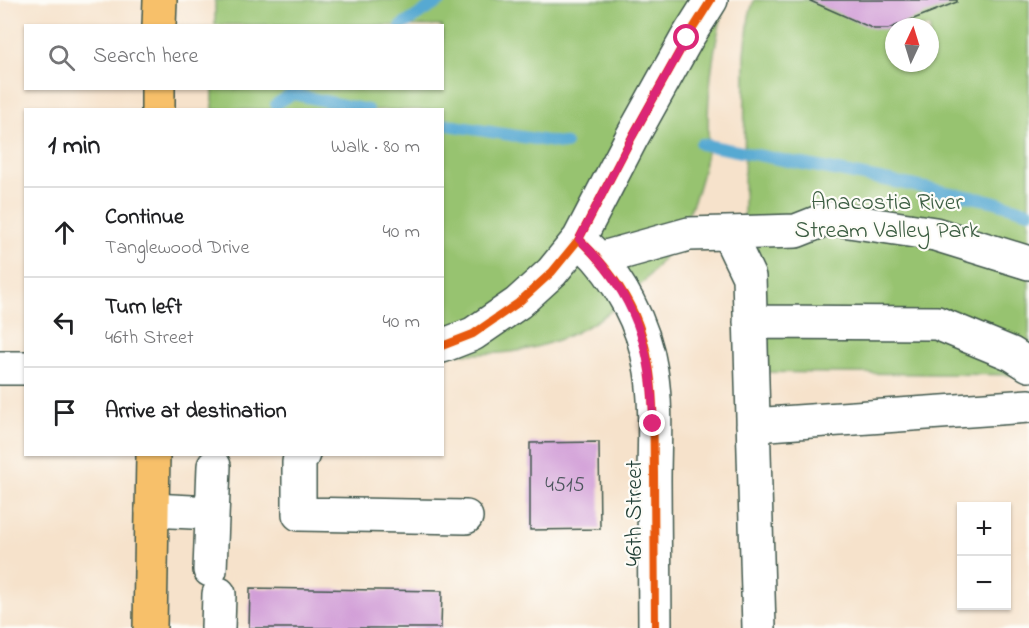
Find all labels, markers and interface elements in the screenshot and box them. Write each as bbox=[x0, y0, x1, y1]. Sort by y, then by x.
north arrow bbox=[885, 18, 939, 72]
search box bbox=[24, 24, 444, 90]
route start bbox=[673, 24, 699, 50]
icon: search bbox=[45, 41, 78, 74]
text: Search here bbox=[93, 41, 198, 73]
text: 1 min bbox=[48, 128, 100, 166]
text: Walk · 80 m bbox=[331, 133, 420, 162]
park label: Anacostia River Stream Valley Park bbox=[794, 186, 980, 250]
text: Continue bbox=[105, 202, 184, 234]
icon: ahead bbox=[48, 216, 81, 249]
text: 40 m bbox=[383, 218, 420, 247]
text: Tanglewood Drive bbox=[105, 234, 249, 263]
text: Turn left bbox=[105, 292, 182, 324]
icon: left bbox=[48, 306, 81, 339]
text: 40 m bbox=[383, 308, 420, 337]
text: 46th Street bbox=[105, 324, 194, 353]
icon: arrive bbox=[48, 396, 81, 429]
text: Arrive at destination bbox=[105, 396, 287, 428]
route end bbox=[639, 410, 665, 436]
street label: 46th Street bbox=[618, 460, 653, 566]
house number: 4515 bbox=[545, 471, 585, 501]
map controls bbox=[957, 502, 1011, 610]
button: + bbox=[957, 502, 1011, 556]
button: − bbox=[957, 556, 1011, 610]

